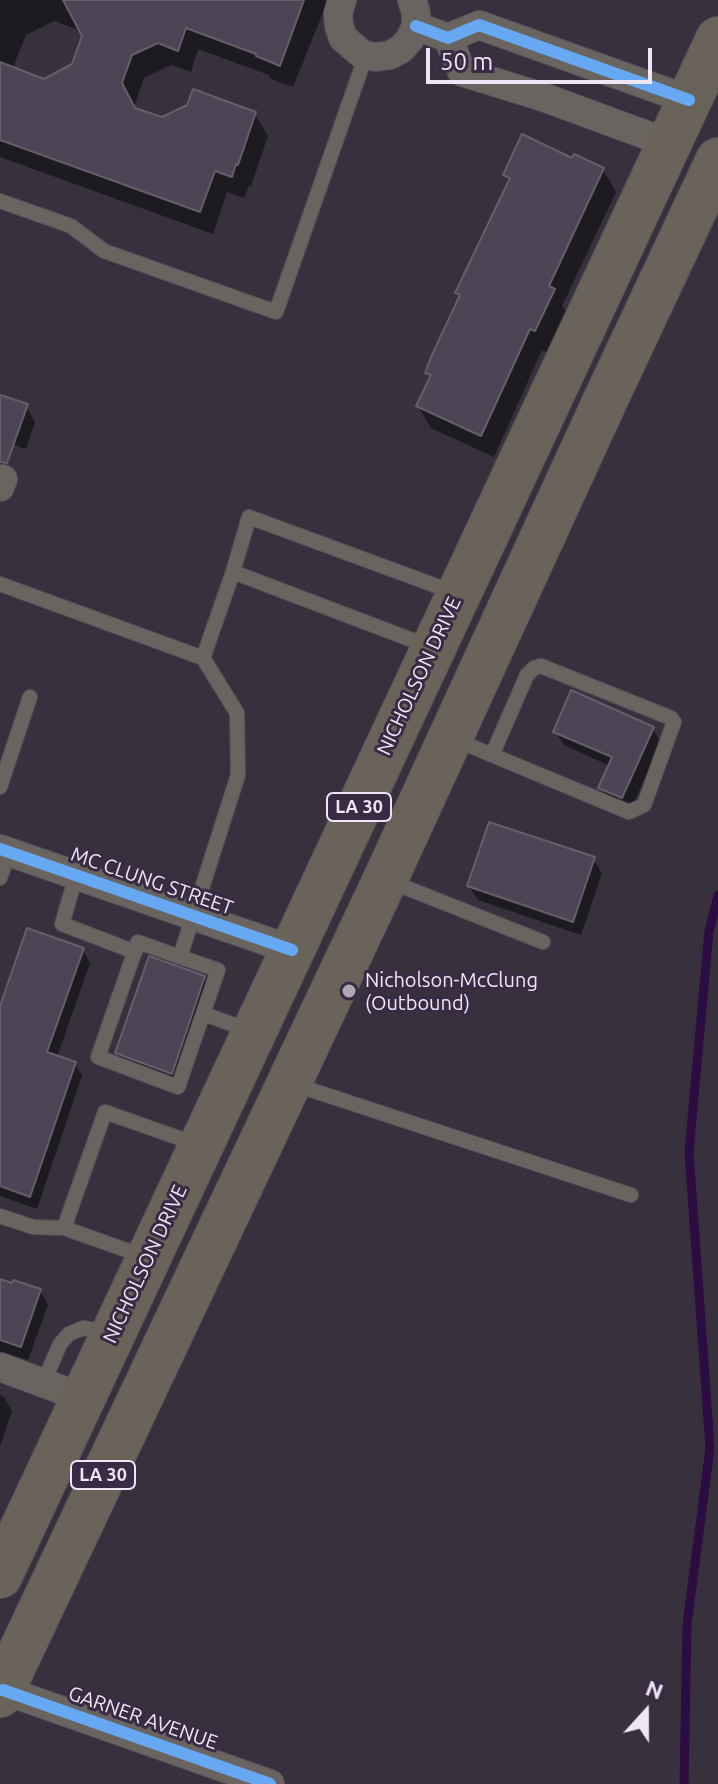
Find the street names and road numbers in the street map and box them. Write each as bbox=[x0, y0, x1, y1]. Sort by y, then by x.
street label: NICHOLSON DRIVE bbox=[372, 593, 466, 759]
road number: LA 30 bbox=[327, 793, 391, 821]
street label: MC CLUNG STREET bbox=[68, 842, 236, 920]
street label: NICHOLSON DRIVE bbox=[98, 1181, 192, 1347]
road number: LA 30 bbox=[71, 1461, 135, 1489]
street label: GARNER AVENUE bbox=[65, 1681, 221, 1755]

